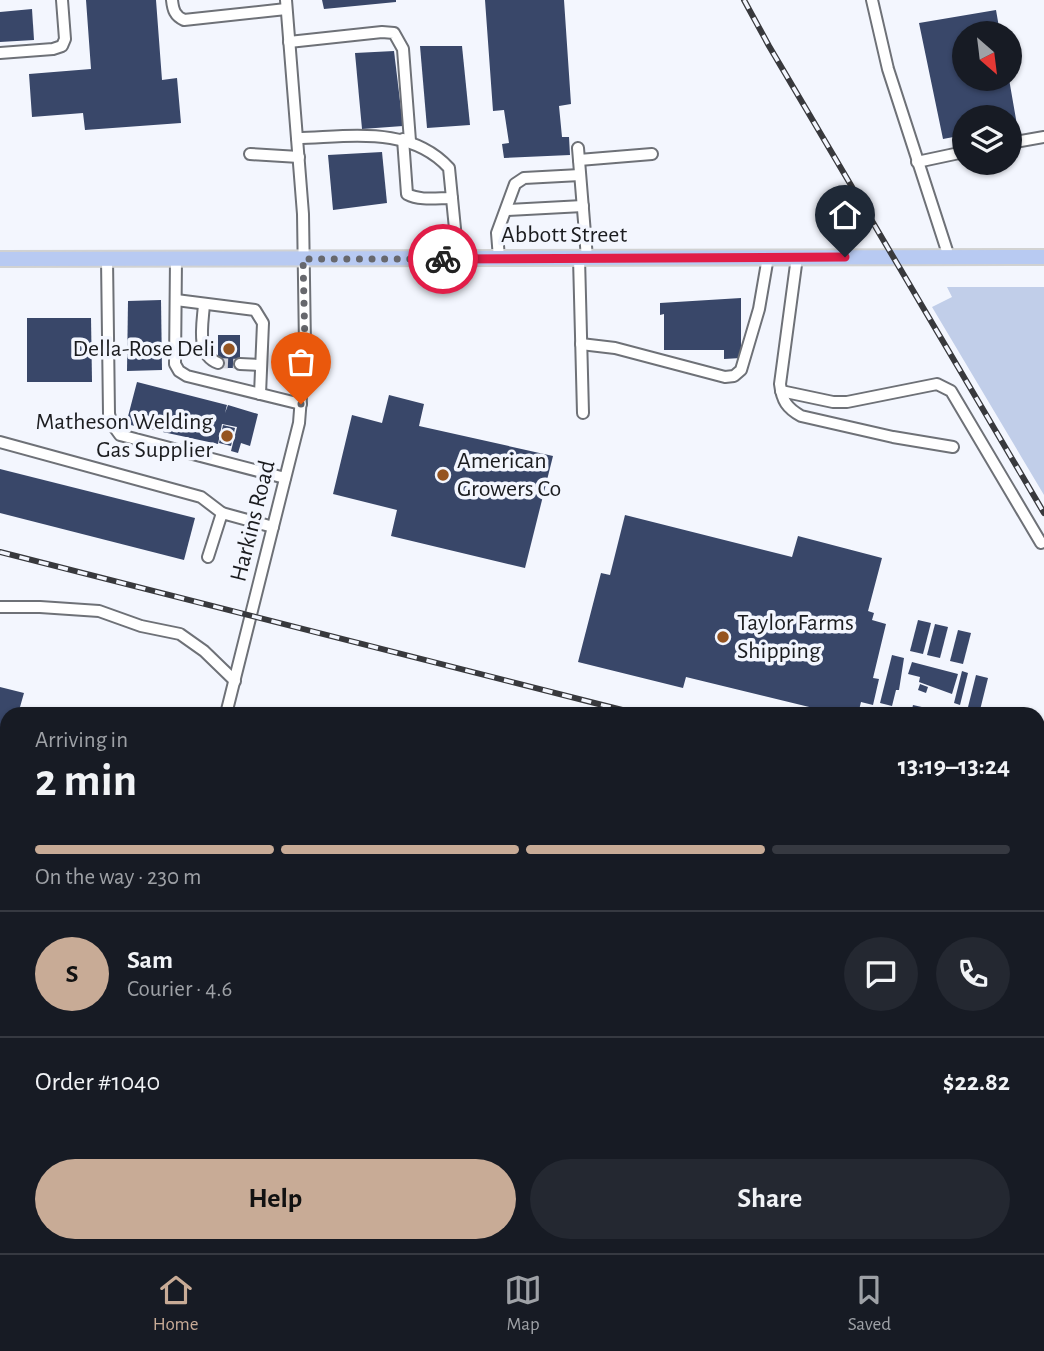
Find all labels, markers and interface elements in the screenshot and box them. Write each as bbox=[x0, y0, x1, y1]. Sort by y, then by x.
north arrow bbox=[952, 21, 1022, 91]
map controls bbox=[952, 21, 1022, 175]
button: layers bbox=[952, 105, 1022, 175]
pin bbox=[815, 185, 875, 257]
icon: home bbox=[826, 196, 864, 234]
street label: Abbott Street bbox=[501, 223, 627, 247]
courier bbox=[408, 224, 478, 294]
icon: bike bbox=[424, 240, 462, 278]
pin bbox=[271, 332, 331, 404]
place label: Della-Rose Deli bbox=[72, 337, 215, 361]
marker: Della-Rose Deli bbox=[221, 341, 237, 357]
icon: bag bbox=[282, 343, 320, 381]
place label: Matheson Welding Gas Supplier bbox=[36, 410, 213, 462]
marker: Matheson Welding Gas Supplier bbox=[219, 428, 235, 444]
place label: American Growers Co bbox=[457, 449, 561, 501]
street label: Harkins Road bbox=[226, 458, 280, 584]
marker: American Growers Co bbox=[435, 467, 451, 483]
place label: Taylor Farms Shipping bbox=[737, 611, 854, 663]
marker: Taylor Farms Shipping bbox=[715, 629, 731, 645]
text: Arriving in bbox=[35, 729, 128, 752]
text: 13:19–13:24 bbox=[898, 753, 1010, 779]
text: 2 min bbox=[35, 758, 137, 804]
text: On the way · 230 m bbox=[35, 866, 201, 889]
button: chat bbox=[844, 937, 918, 1011]
button: phone bbox=[936, 937, 1010, 1011]
text: Sam bbox=[127, 947, 173, 973]
text: S bbox=[66, 961, 78, 987]
text: Courier · 4.6 bbox=[127, 978, 232, 1001]
text: Order #1040 bbox=[35, 1069, 160, 1095]
text: $22.82 bbox=[943, 1069, 1010, 1095]
button: Help bbox=[35, 1159, 516, 1239]
button: Share bbox=[530, 1159, 1010, 1239]
tab: Home bbox=[153, 1271, 199, 1336]
tab: Map bbox=[504, 1271, 542, 1336]
tab: Saved bbox=[848, 1271, 891, 1336]

